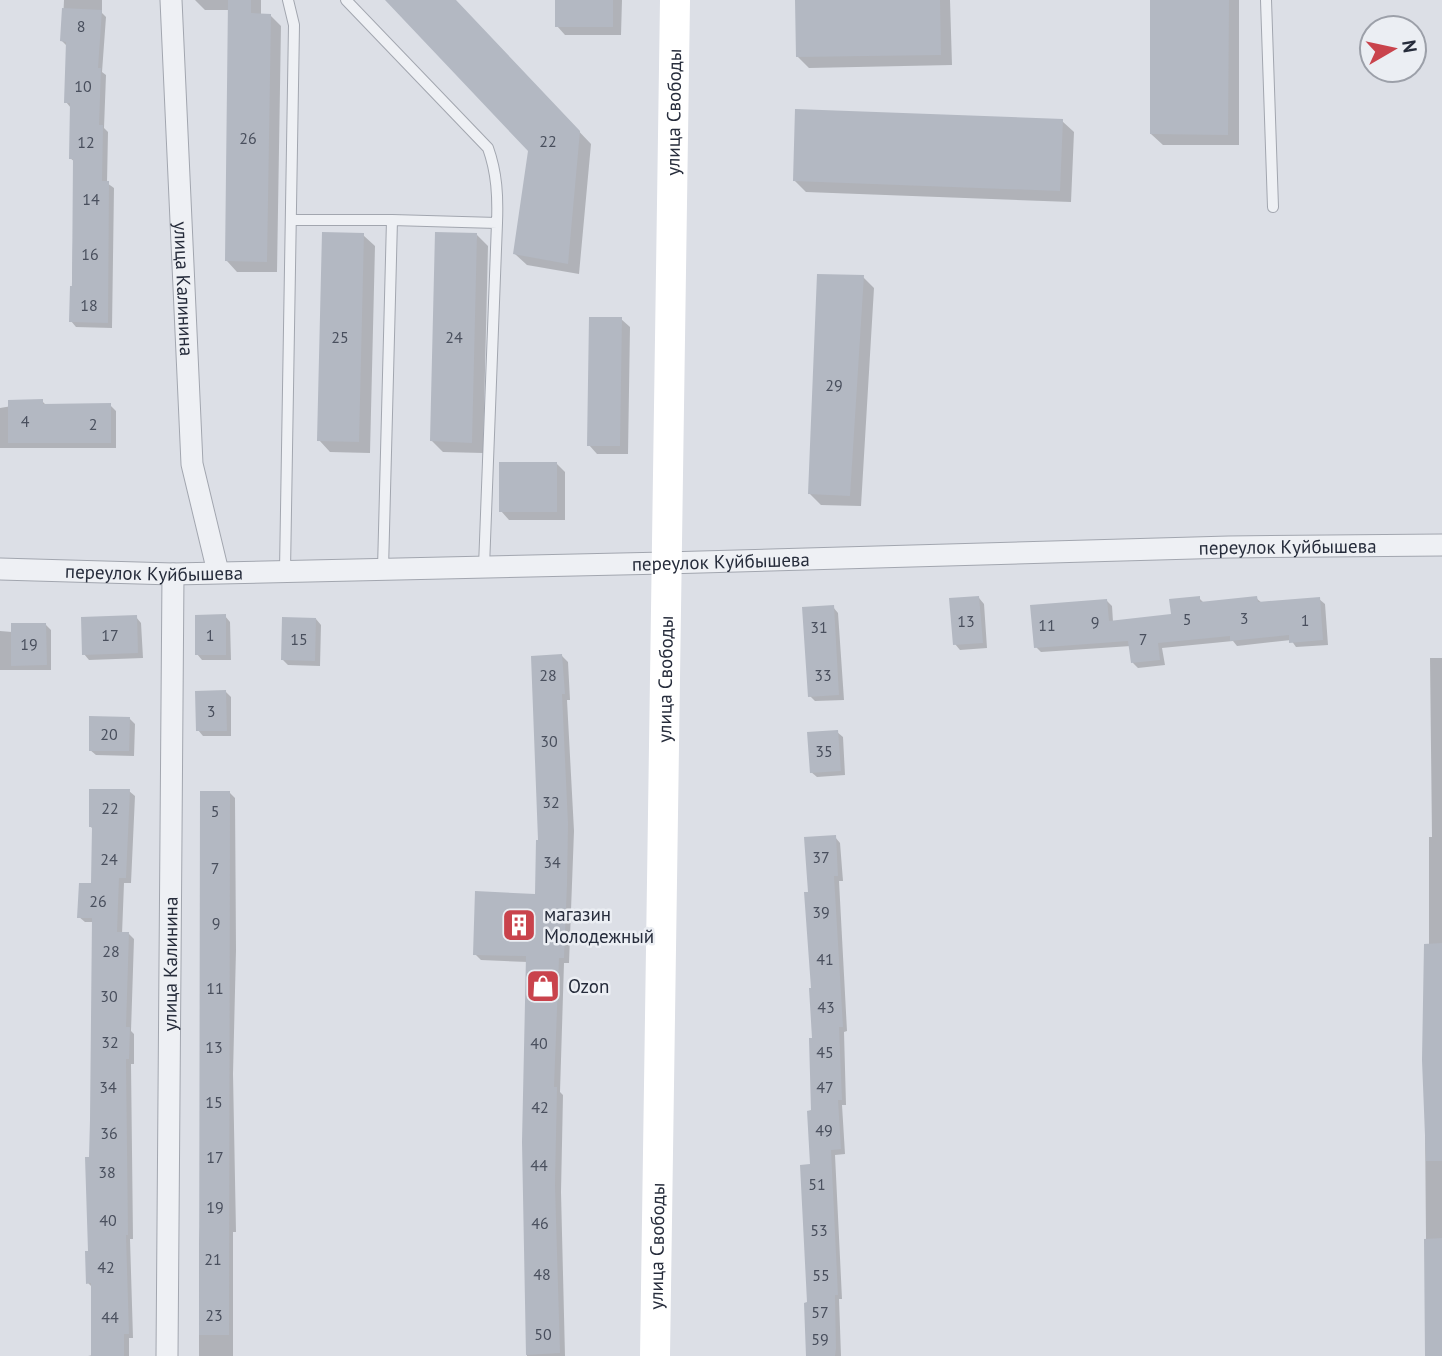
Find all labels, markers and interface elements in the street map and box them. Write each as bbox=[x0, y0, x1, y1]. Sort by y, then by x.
north arrow bbox=[1358, 14, 1428, 84]
house number: 8 bbox=[77, 16, 85, 36]
text: N bbox=[1397, 38, 1423, 54]
street label: улица Свободы bbox=[660, 48, 686, 176]
house number: 10 bbox=[74, 76, 92, 96]
house number: 26 bbox=[239, 128, 257, 148]
house number: 22 bbox=[539, 131, 557, 151]
house number: 12 bbox=[77, 132, 95, 152]
house number: 14 bbox=[82, 189, 100, 209]
street label: улица Калинина bbox=[169, 221, 199, 357]
house number: 16 bbox=[81, 244, 99, 264]
house number: 18 bbox=[80, 295, 98, 315]
house number: 25 bbox=[331, 327, 349, 347]
house number: 24 bbox=[445, 327, 463, 347]
house number: 29 bbox=[825, 375, 843, 395]
house number: 4 bbox=[21, 411, 30, 431]
house number: 2 bbox=[89, 414, 97, 434]
street label: переулок Куйбышева bbox=[1198, 534, 1377, 560]
street label: переулок Куйбышева bbox=[631, 547, 810, 576]
street label: переулок Куйбышева bbox=[65, 559, 243, 586]
house number: 3 bbox=[1240, 608, 1248, 628]
house number: 5 bbox=[1183, 609, 1191, 629]
house number: 1 bbox=[1301, 610, 1309, 630]
house number: 13 bbox=[957, 611, 975, 631]
house number: 9 bbox=[1091, 612, 1099, 632]
street label: улица Свободы bbox=[652, 615, 678, 743]
house number: 11 bbox=[1038, 615, 1056, 635]
house number: 31 bbox=[810, 617, 828, 637]
house number: 17 bbox=[101, 625, 119, 645]
house number: 1 bbox=[206, 625, 214, 645]
house number: 15 bbox=[290, 629, 308, 649]
house number: 7 bbox=[1139, 629, 1147, 649]
house number: 19 bbox=[20, 634, 38, 654]
house number: 28 bbox=[539, 665, 557, 685]
house number: 33 bbox=[814, 665, 832, 685]
house number: 3 bbox=[207, 701, 215, 721]
house number: 20 bbox=[100, 724, 118, 744]
house number: 30 bbox=[540, 731, 558, 751]
house number: 35 bbox=[815, 741, 833, 761]
house number: 32 bbox=[542, 792, 560, 812]
house number: 22 bbox=[101, 798, 119, 818]
house number: 5 bbox=[211, 801, 219, 821]
house number: 37 bbox=[812, 847, 830, 867]
house number: 24 bbox=[100, 849, 118, 869]
house number: 34 bbox=[543, 852, 561, 872]
house number: 7 bbox=[211, 858, 219, 878]
house number: 26 bbox=[89, 891, 107, 911]
street label: улица Калинина bbox=[157, 897, 183, 1031]
place label: магазин Молодежный bbox=[544, 902, 654, 948]
house number: 39 bbox=[812, 902, 830, 922]
building icon: магазин Молодежный bbox=[500, 906, 538, 944]
house number: 9 bbox=[212, 913, 220, 933]
house number: 28 bbox=[102, 941, 120, 961]
house number: 41 bbox=[816, 949, 834, 969]
shop icon: Ozon bbox=[524, 967, 562, 1005]
place label: Ozon bbox=[568, 974, 609, 998]
house number: 11 bbox=[206, 978, 224, 998]
house number: 30 bbox=[100, 986, 118, 1006]
house number: 43 bbox=[817, 997, 835, 1017]
house number: 32 bbox=[101, 1032, 119, 1052]
house number: 40 bbox=[530, 1033, 548, 1053]
house number: 13 bbox=[205, 1037, 223, 1057]
house number: 45 bbox=[816, 1042, 834, 1062]
house number: 34 bbox=[99, 1077, 117, 1097]
house number: 47 bbox=[816, 1077, 834, 1097]
house number: 15 bbox=[205, 1092, 223, 1112]
house number: 42 bbox=[531, 1097, 549, 1117]
house number: 49 bbox=[815, 1120, 833, 1140]
house number: 36 bbox=[100, 1123, 118, 1143]
house number: 17 bbox=[206, 1147, 224, 1167]
house number: 44 bbox=[530, 1155, 548, 1175]
house number: 38 bbox=[98, 1162, 116, 1182]
house number: 51 bbox=[808, 1174, 826, 1194]
street label: улица Свободы bbox=[644, 1182, 670, 1310]
house number: 19 bbox=[206, 1197, 224, 1217]
house number: 40 bbox=[99, 1210, 117, 1230]
house number: 46 bbox=[531, 1213, 549, 1233]
house number: 53 bbox=[810, 1220, 828, 1240]
house number: 21 bbox=[204, 1249, 222, 1269]
house number: 42 bbox=[97, 1257, 115, 1277]
house number: 48 bbox=[533, 1264, 551, 1284]
house number: 55 bbox=[812, 1265, 830, 1285]
house number: 57 bbox=[811, 1302, 829, 1322]
house number: 23 bbox=[205, 1305, 223, 1325]
house number: 44 bbox=[101, 1307, 119, 1327]
house number: 50 bbox=[534, 1324, 552, 1344]
house number: 59 bbox=[811, 1329, 829, 1349]

